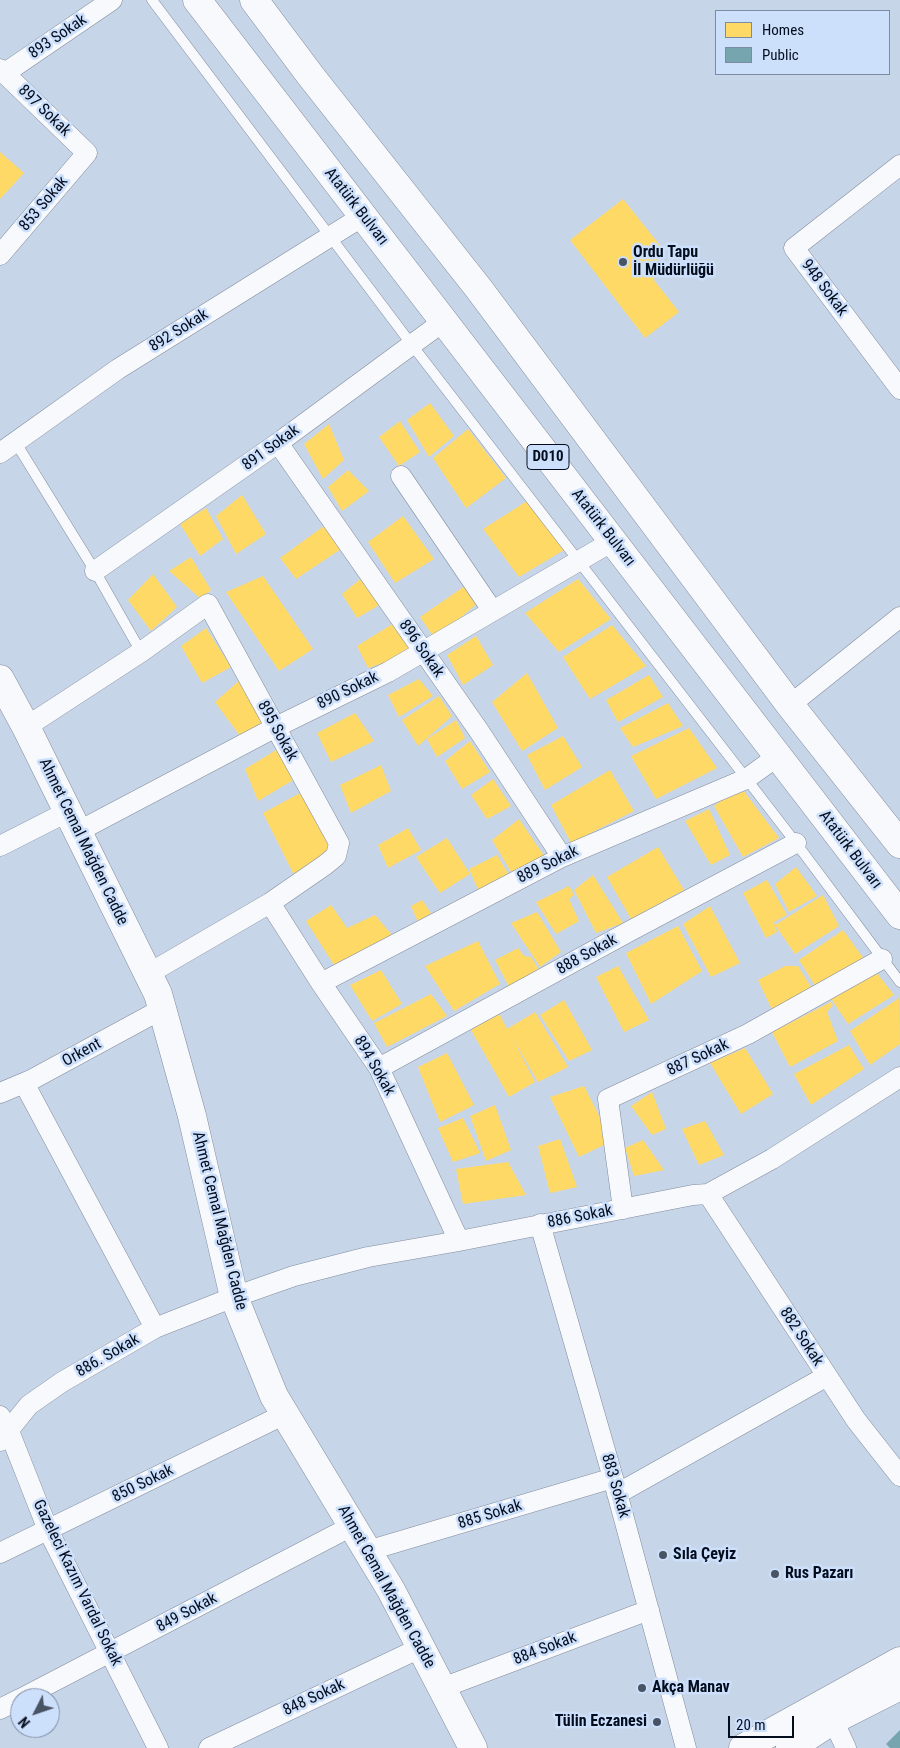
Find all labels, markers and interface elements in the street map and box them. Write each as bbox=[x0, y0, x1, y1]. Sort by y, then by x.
legend bbox=[715, 10, 890, 75]
street label: 893 Sokak bbox=[25, 11, 91, 63]
text: Homes bbox=[762, 21, 804, 39]
text: Public bbox=[762, 46, 799, 64]
street label: 897 Sokak bbox=[14, 81, 74, 141]
street label: Atatürk Bulvarı bbox=[320, 164, 392, 250]
street label: 853 Sokak bbox=[16, 173, 72, 235]
place label: Ordu Tapu İl Müdürlüğü bbox=[633, 243, 714, 281]
marker: Ordu Tapu İl Müdürlüğü bbox=[617, 256, 629, 268]
street label: 948 Sokak bbox=[797, 256, 851, 320]
street label: 892 Sokak bbox=[146, 305, 212, 357]
street label: 891 Sokak bbox=[239, 421, 303, 475]
road number: D010 bbox=[527, 444, 569, 470]
street label: Atatürk Bulvarı bbox=[567, 485, 639, 571]
street label: 896 Sokak bbox=[394, 617, 448, 681]
street label: 890 Sokak bbox=[314, 668, 382, 714]
street label: 895 Sokak bbox=[253, 698, 301, 764]
street label: Ahmet Cemal Mağden Cadde bbox=[34, 755, 132, 929]
street label: Atatürk Bulvarı bbox=[814, 807, 886, 893]
street label: 889 Sokak bbox=[514, 842, 582, 888]
street label: 888 Sokak bbox=[554, 931, 620, 979]
street label: 894 Sokak bbox=[349, 1033, 399, 1099]
street label: Orkent bbox=[59, 1035, 105, 1071]
street label: 887 Sokak bbox=[664, 1035, 732, 1081]
street label: Ahmet Cemal Mağden Cadde bbox=[188, 1130, 250, 1312]
street label: 886 Sokak bbox=[546, 1201, 614, 1233]
street label: 882 Sokak bbox=[775, 1304, 827, 1370]
street label: 886. Sokak bbox=[73, 1330, 143, 1382]
street label: 883 Sokak bbox=[597, 1452, 633, 1520]
street label: 850 Sokak bbox=[109, 1461, 177, 1507]
street label: 885 Sokak bbox=[456, 1496, 524, 1534]
street label: Gazeleci Kazım Vardal Sokak bbox=[28, 1497, 126, 1669]
street label: Ahmet Cemal Mağden Cadde bbox=[333, 1502, 439, 1672]
place label: Sıla Çeyiz bbox=[673, 1545, 736, 1565]
marker: Sıla Çeyiz bbox=[657, 1549, 669, 1561]
place label: Rus Pazarı bbox=[785, 1564, 853, 1584]
marker: Rus Pazarı bbox=[769, 1568, 781, 1580]
street label: 849 Sokak bbox=[153, 1589, 221, 1637]
street label: 884 Sokak bbox=[511, 1628, 579, 1670]
street label: 848 Sokak bbox=[280, 1675, 348, 1721]
place label: Akça Manav bbox=[652, 1678, 730, 1698]
marker: Akça Manav bbox=[636, 1682, 648, 1694]
north arrow bbox=[10, 1688, 60, 1738]
scale bar bbox=[730, 1706, 796, 1738]
place label: Tülin Eczanesi bbox=[555, 1712, 647, 1732]
text: N bbox=[16, 1714, 33, 1731]
marker: Tülin Eczanesi bbox=[651, 1716, 663, 1728]
text: 20 m bbox=[736, 1716, 766, 1734]

